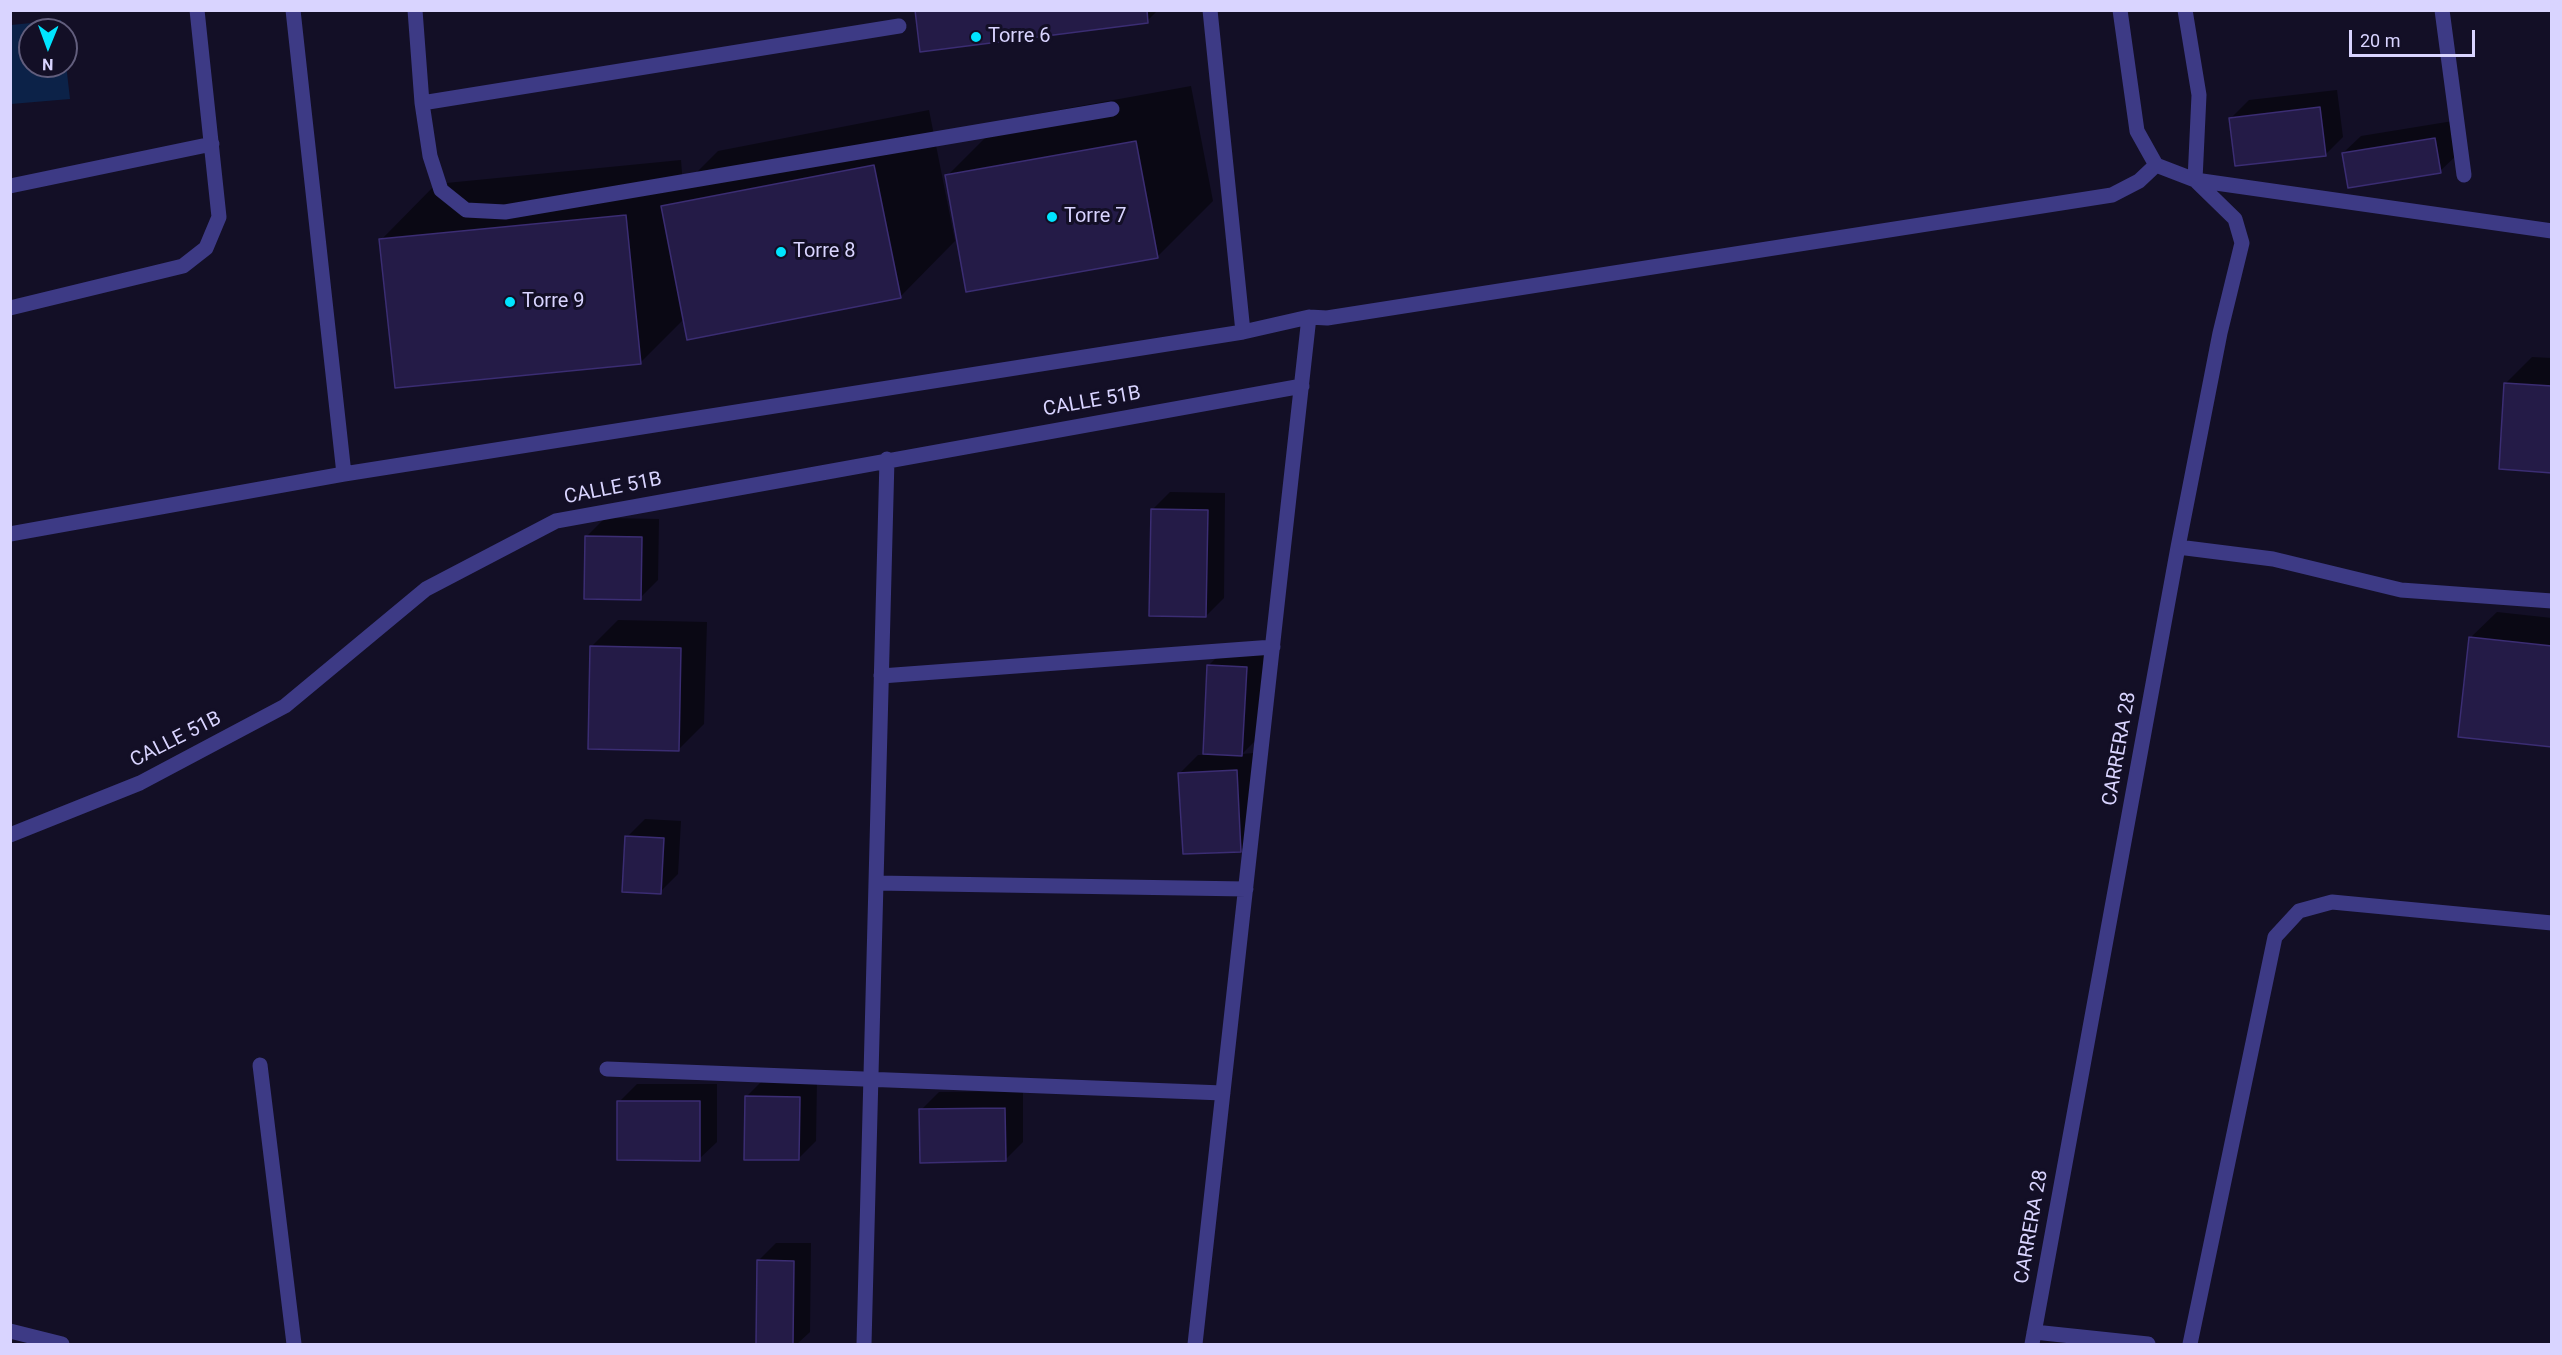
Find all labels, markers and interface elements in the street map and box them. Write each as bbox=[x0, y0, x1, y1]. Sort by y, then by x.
north arrow bbox=[18, 18, 78, 78]
scale bar bbox=[2352, 18, 2478, 56]
place label: Torre 6 bbox=[988, 25, 1051, 49]
marker: Torre 6 bbox=[969, 30, 983, 44]
text: 20 m bbox=[2360, 30, 2400, 51]
text: N bbox=[42, 55, 54, 74]
place label: Torre 7 bbox=[1064, 205, 1127, 229]
marker: Torre 7 bbox=[1045, 210, 1059, 224]
place label: Torre 8 bbox=[793, 240, 856, 264]
marker: Torre 8 bbox=[774, 245, 788, 259]
place label: Torre 9 bbox=[522, 290, 585, 314]
marker: Torre 9 bbox=[503, 295, 517, 309]
street label: CALLE 51B bbox=[1041, 382, 1143, 422]
street label: CALLE 51B bbox=[562, 468, 664, 510]
street label: CARRERA 28 bbox=[2098, 690, 2142, 808]
street label: CALLE 51B bbox=[127, 707, 225, 773]
street label: CARRERA 28 bbox=[2010, 1168, 2054, 1286]

